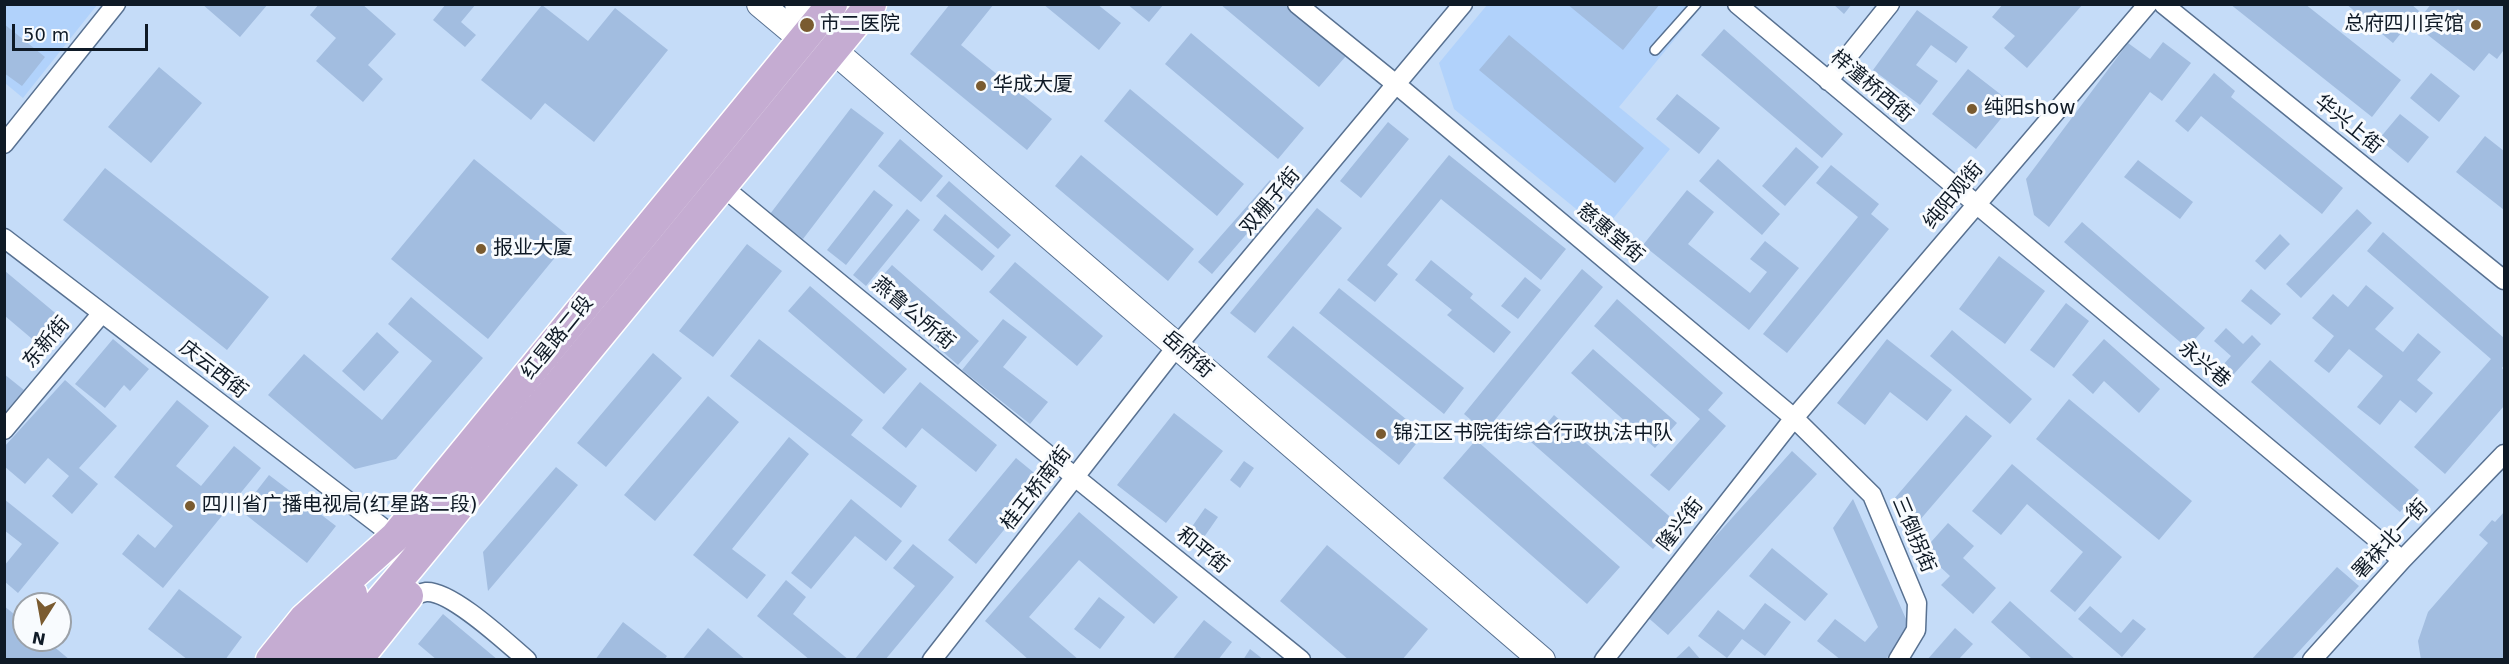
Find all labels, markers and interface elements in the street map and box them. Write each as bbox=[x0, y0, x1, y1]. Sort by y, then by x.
scale bar bbox=[15, 12, 152, 50]
place label: 市二医院 bbox=[820, 13, 900, 37]
place label: 总府四川宾馆 bbox=[2344, 13, 2464, 37]
marker: 市二医院 bbox=[798, 16, 816, 34]
marker: 总府四川宾馆 bbox=[2469, 18, 2483, 32]
text: 50 m bbox=[23, 24, 69, 45]
street label: 梓潼桥西街 bbox=[1825, 46, 1917, 128]
place label: 华成大厦 bbox=[993, 74, 1073, 98]
marker: 华成大厦 bbox=[974, 79, 988, 93]
street label: 华兴上街 bbox=[2309, 91, 2387, 159]
place label: 纯阳show bbox=[1984, 97, 2076, 121]
marker: 纯阳show bbox=[1965, 102, 1979, 116]
street label: 纯阳观街 bbox=[1919, 158, 1989, 234]
street label: 双栅子街 bbox=[1236, 164, 1306, 240]
street label: 慈惠堂街 bbox=[1572, 199, 1648, 269]
place label: 报业大厦 bbox=[493, 237, 573, 261]
marker: 报业大厦 bbox=[474, 242, 488, 256]
street label: 燕鲁公所街 bbox=[867, 273, 959, 355]
street label: 红星路二段 bbox=[517, 292, 599, 384]
street label: 东新街 bbox=[19, 312, 75, 374]
street label: 岳府街 bbox=[1156, 326, 1218, 384]
street label: 庆云西街 bbox=[174, 336, 252, 404]
street label: 永兴巷 bbox=[2173, 337, 2235, 393]
place label: 锦江区书院街综合行政执法中队 bbox=[1393, 422, 1673, 446]
marker: 锦江区书院街综合行政执法中队 bbox=[1374, 427, 1388, 441]
street label: 桂王桥南街 bbox=[997, 442, 1077, 536]
street label: 三倒拐街 bbox=[1886, 493, 1940, 577]
place label: 四川省广播电视局(红星路二段) bbox=[202, 494, 478, 518]
street label: 隆兴街 bbox=[1653, 494, 1709, 556]
street label: 署袜北一街 bbox=[2348, 495, 2434, 585]
marker: 四川省广播电视局(红星路二段) bbox=[183, 499, 197, 513]
street label: 和平街 bbox=[1171, 523, 1233, 579]
north arrow bbox=[12, 592, 72, 652]
text: N bbox=[30, 628, 47, 649]

